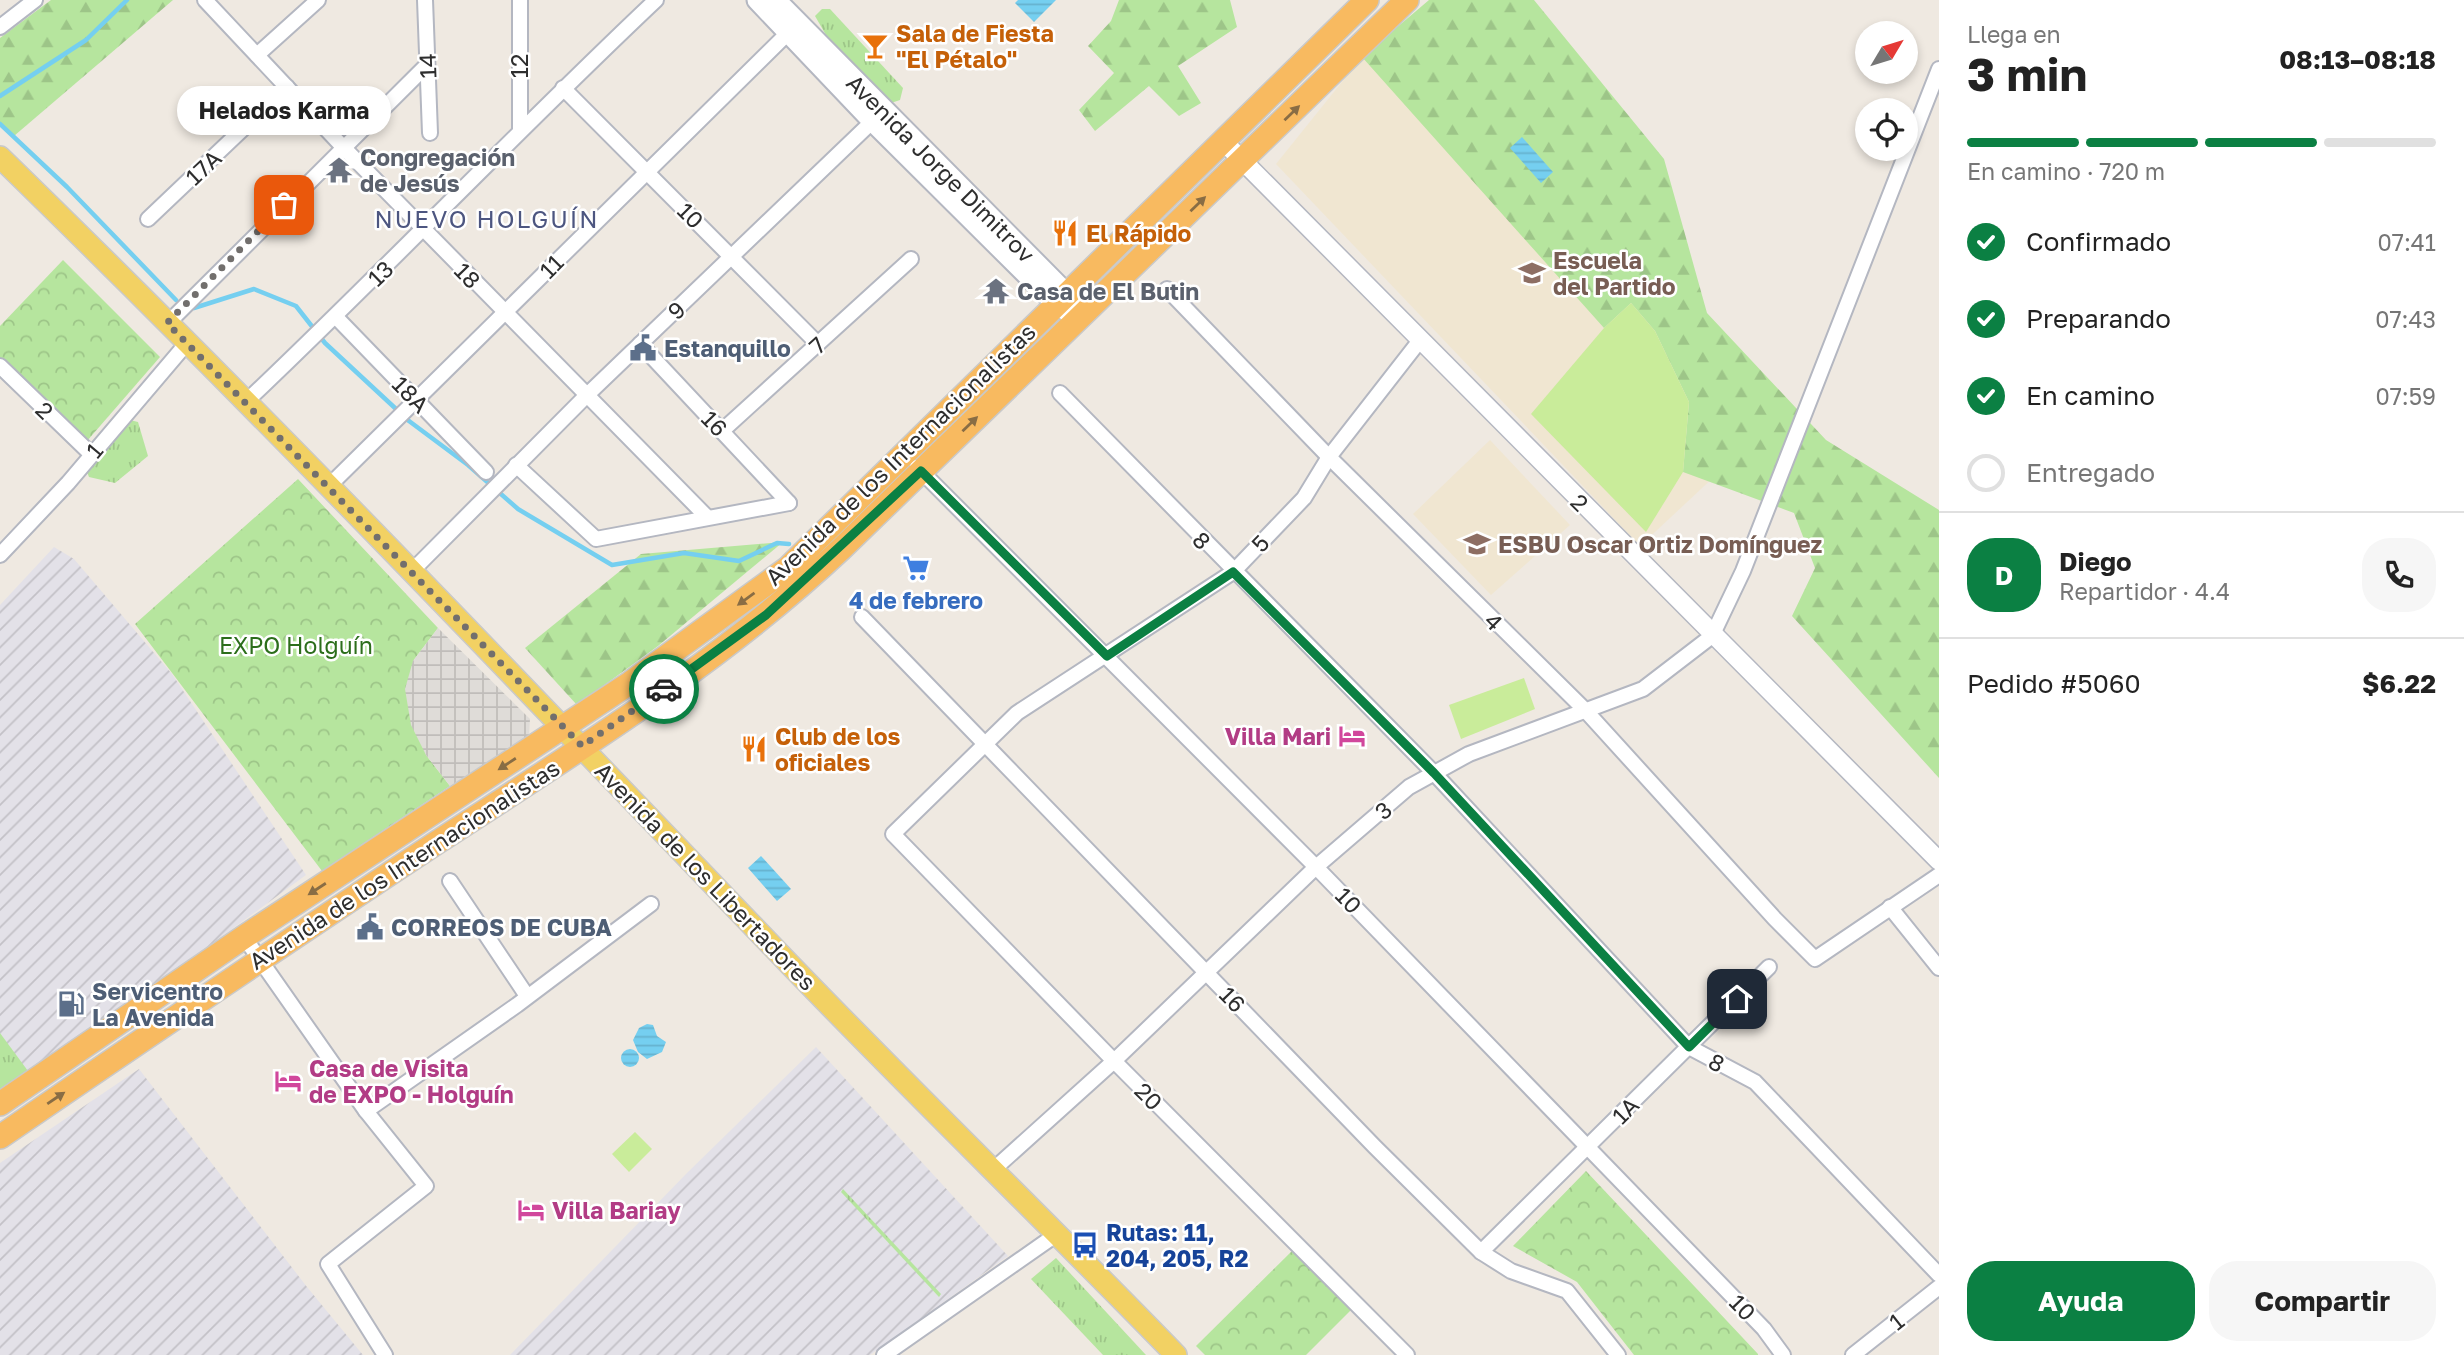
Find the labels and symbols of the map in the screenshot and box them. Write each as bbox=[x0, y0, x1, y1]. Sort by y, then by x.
place label: Sala de Fiesta "El Pétalo" bbox=[896, 19, 1054, 73]
north arrow bbox=[1855, 21, 1918, 84]
bar icon: Sala de Fiesta "El Pétalo" bbox=[860, 31, 890, 61]
street label: 14 bbox=[413, 53, 441, 79]
street label: 12 bbox=[505, 54, 533, 78]
street label: Avenida Jorge Dimitrov bbox=[841, 68, 1041, 268]
callout: Helados Karma bbox=[177, 86, 391, 135]
one-way arrow bbox=[1283, 106, 1300, 122]
place label: Congregación de Jesús bbox=[360, 143, 515, 197]
street label: 17A bbox=[179, 144, 227, 190]
temple icon: Congregación de Jesús bbox=[324, 155, 354, 185]
pin bbox=[254, 175, 314, 235]
street label: 10 bbox=[672, 196, 710, 234]
one-way arrow bbox=[1189, 196, 1206, 212]
district label: NUEVO HOLGUÍN bbox=[375, 204, 599, 233]
restaurant icon: El Rápido bbox=[1050, 218, 1080, 248]
place label: El Rápido bbox=[1086, 219, 1191, 247]
place label: Escuela del Partido bbox=[1553, 246, 1676, 300]
street label: 11 bbox=[533, 248, 569, 284]
street label: 13 bbox=[361, 254, 399, 292]
street label: 18 bbox=[449, 256, 487, 294]
school or university icon: Escuela del Partido bbox=[1517, 258, 1547, 288]
temple icon: Casa de El Butin bbox=[981, 276, 1011, 306]
place label: Casa de El Butin bbox=[1017, 277, 1199, 305]
street label: 9 bbox=[661, 295, 691, 325]
street label: Avenida de los Internacionalistas bbox=[759, 317, 1041, 591]
street label: 7 bbox=[803, 331, 831, 359]
public building icon: Estanquillo bbox=[628, 333, 658, 363]
place label: Estanquillo bbox=[664, 334, 791, 362]
street label: 18A bbox=[387, 370, 435, 418]
street label: 2 bbox=[30, 395, 60, 425]
street label: 16 bbox=[696, 404, 734, 442]
one-way arrow bbox=[961, 416, 978, 432]
street label: 1 bbox=[80, 437, 108, 463]
street label: 2 bbox=[1565, 487, 1595, 517]
street label: 8 bbox=[1187, 525, 1217, 555]
street label: 5 bbox=[1245, 528, 1275, 558]
school or university icon: ESBU Oscar Ortiz Domínguez bbox=[1462, 529, 1492, 559]
place label: ESBU Oscar Ortiz Domínguez bbox=[1498, 530, 1822, 558]
supermarket icon: 4 de febrero bbox=[901, 553, 931, 583]
place label: 4 de febrero bbox=[849, 586, 983, 614]
one-way arrow bbox=[737, 592, 755, 606]
street label: 4 bbox=[1479, 606, 1509, 636]
park label: EXPO Holguín bbox=[219, 631, 373, 659]
courier bbox=[629, 654, 699, 724]
hotel icon: Villa Mari bbox=[1337, 721, 1367, 751]
place label: Club de los oficiales bbox=[775, 722, 900, 776]
place label: Villa Mari bbox=[1225, 722, 1331, 750]
restaurant icon: Club de los oficiales bbox=[739, 734, 769, 764]
street label: Avenida de los Internacionalistas bbox=[243, 753, 565, 975]
street label: Avenida de los Libertadores bbox=[590, 756, 822, 996]
one-way arrow bbox=[498, 757, 516, 771]
street label: 3 bbox=[1369, 795, 1397, 825]
street label: 10 bbox=[1330, 881, 1368, 919]
one-way arrow bbox=[308, 882, 326, 896]
public building icon: CORREOS DE CUBA bbox=[355, 912, 385, 942]
place label: CORREOS DE CUBA bbox=[391, 913, 613, 941]
pin bbox=[1707, 969, 1767, 1029]
place label: Servicentro La Avenida bbox=[92, 977, 223, 1031]
street label: 16 bbox=[1214, 980, 1252, 1018]
fuel station icon: Servicentro La Avenida bbox=[56, 989, 86, 1019]
street label: 8 bbox=[1704, 1046, 1730, 1078]
place label: Casa de Visita de EXPO - Holguín bbox=[309, 1054, 514, 1108]
hotel icon: Casa de Visita de EXPO - Holguín bbox=[273, 1066, 303, 1096]
street label: 20 bbox=[1129, 1076, 1169, 1116]
one-way arrow bbox=[47, 1091, 65, 1105]
street label: 1A bbox=[1606, 1091, 1644, 1129]
hotel icon: Villa Bariay bbox=[516, 1195, 546, 1225]
place label: Villa Bariay bbox=[552, 1196, 681, 1224]
place label: Rutas: 11, 204, 205, R2 bbox=[1106, 1218, 1249, 1272]
bus stop icon: Rutas: 11, 204, 205, R2 bbox=[1070, 1230, 1100, 1260]
street label: 10 bbox=[1724, 1288, 1762, 1326]
street label: 1 bbox=[1883, 1307, 1909, 1335]

